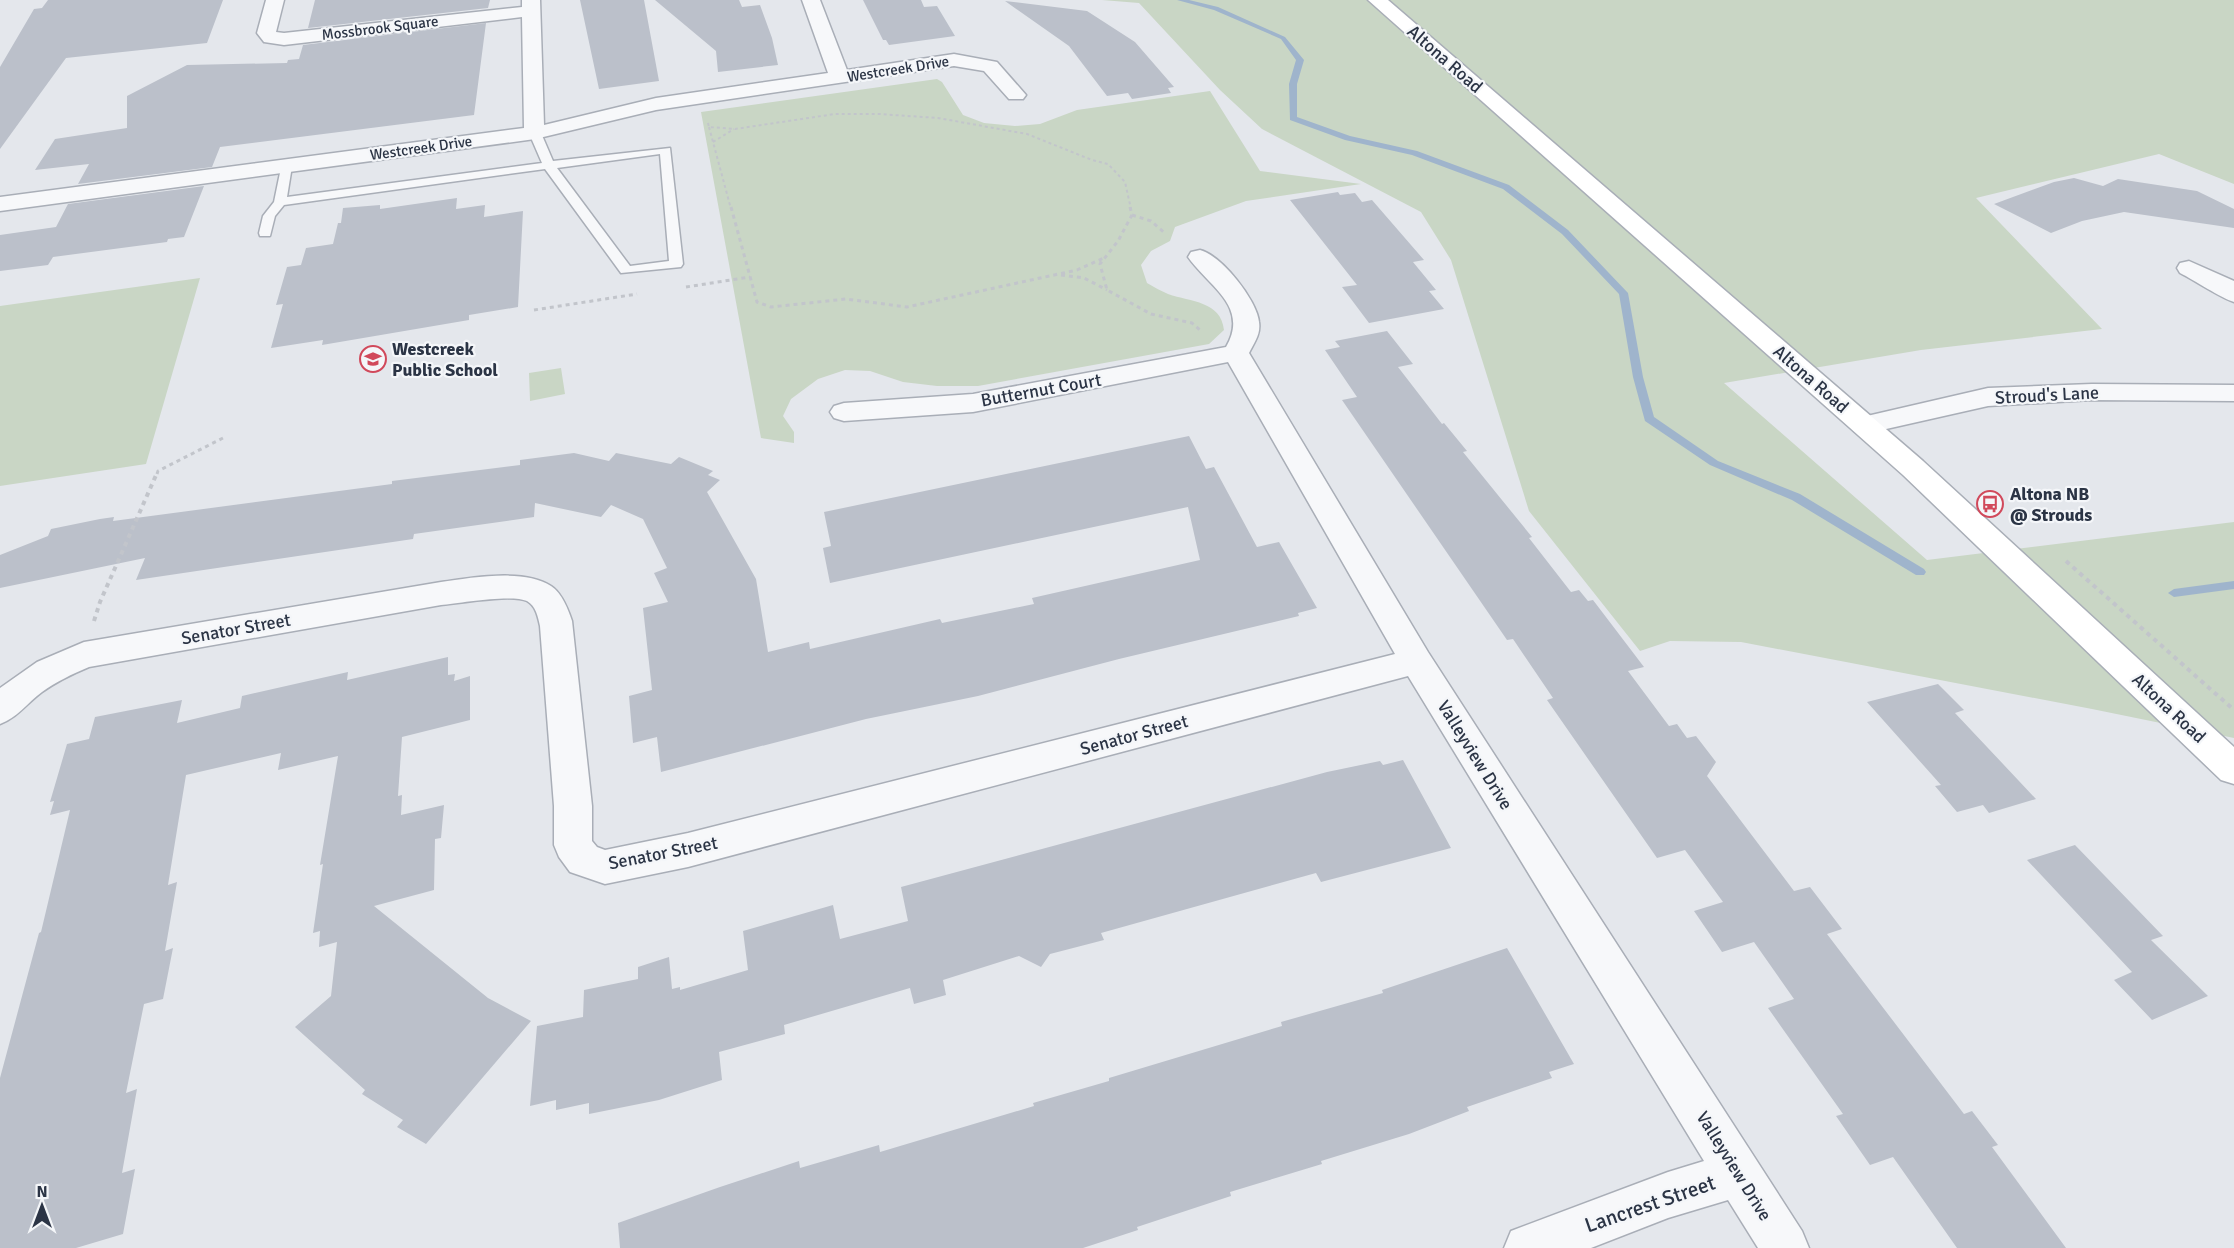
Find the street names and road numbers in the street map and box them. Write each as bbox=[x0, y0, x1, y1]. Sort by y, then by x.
street label: Mossbrook Square bbox=[321, 12, 439, 44]
street label: Altona Road bbox=[1403, 20, 1487, 98]
street label: Westcreek Drive bbox=[846, 52, 950, 86]
street label: Westcreek Drive bbox=[369, 132, 473, 164]
street label: Altona Road bbox=[1769, 340, 1853, 418]
street label: Butternut Court bbox=[979, 369, 1103, 411]
street label: Stroud's Lane bbox=[1994, 381, 2100, 409]
street label: Senator Street bbox=[180, 609, 292, 649]
street label: Altona Road bbox=[2128, 668, 2210, 748]
street label: Valleyview Drive bbox=[1433, 696, 1517, 814]
street label: Senator Street bbox=[1078, 710, 1190, 760]
street label: Senator Street bbox=[607, 832, 719, 874]
street label: Valleyview Drive bbox=[1692, 1107, 1776, 1225]
street label: Lancrest Street bbox=[1581, 1169, 1719, 1239]

